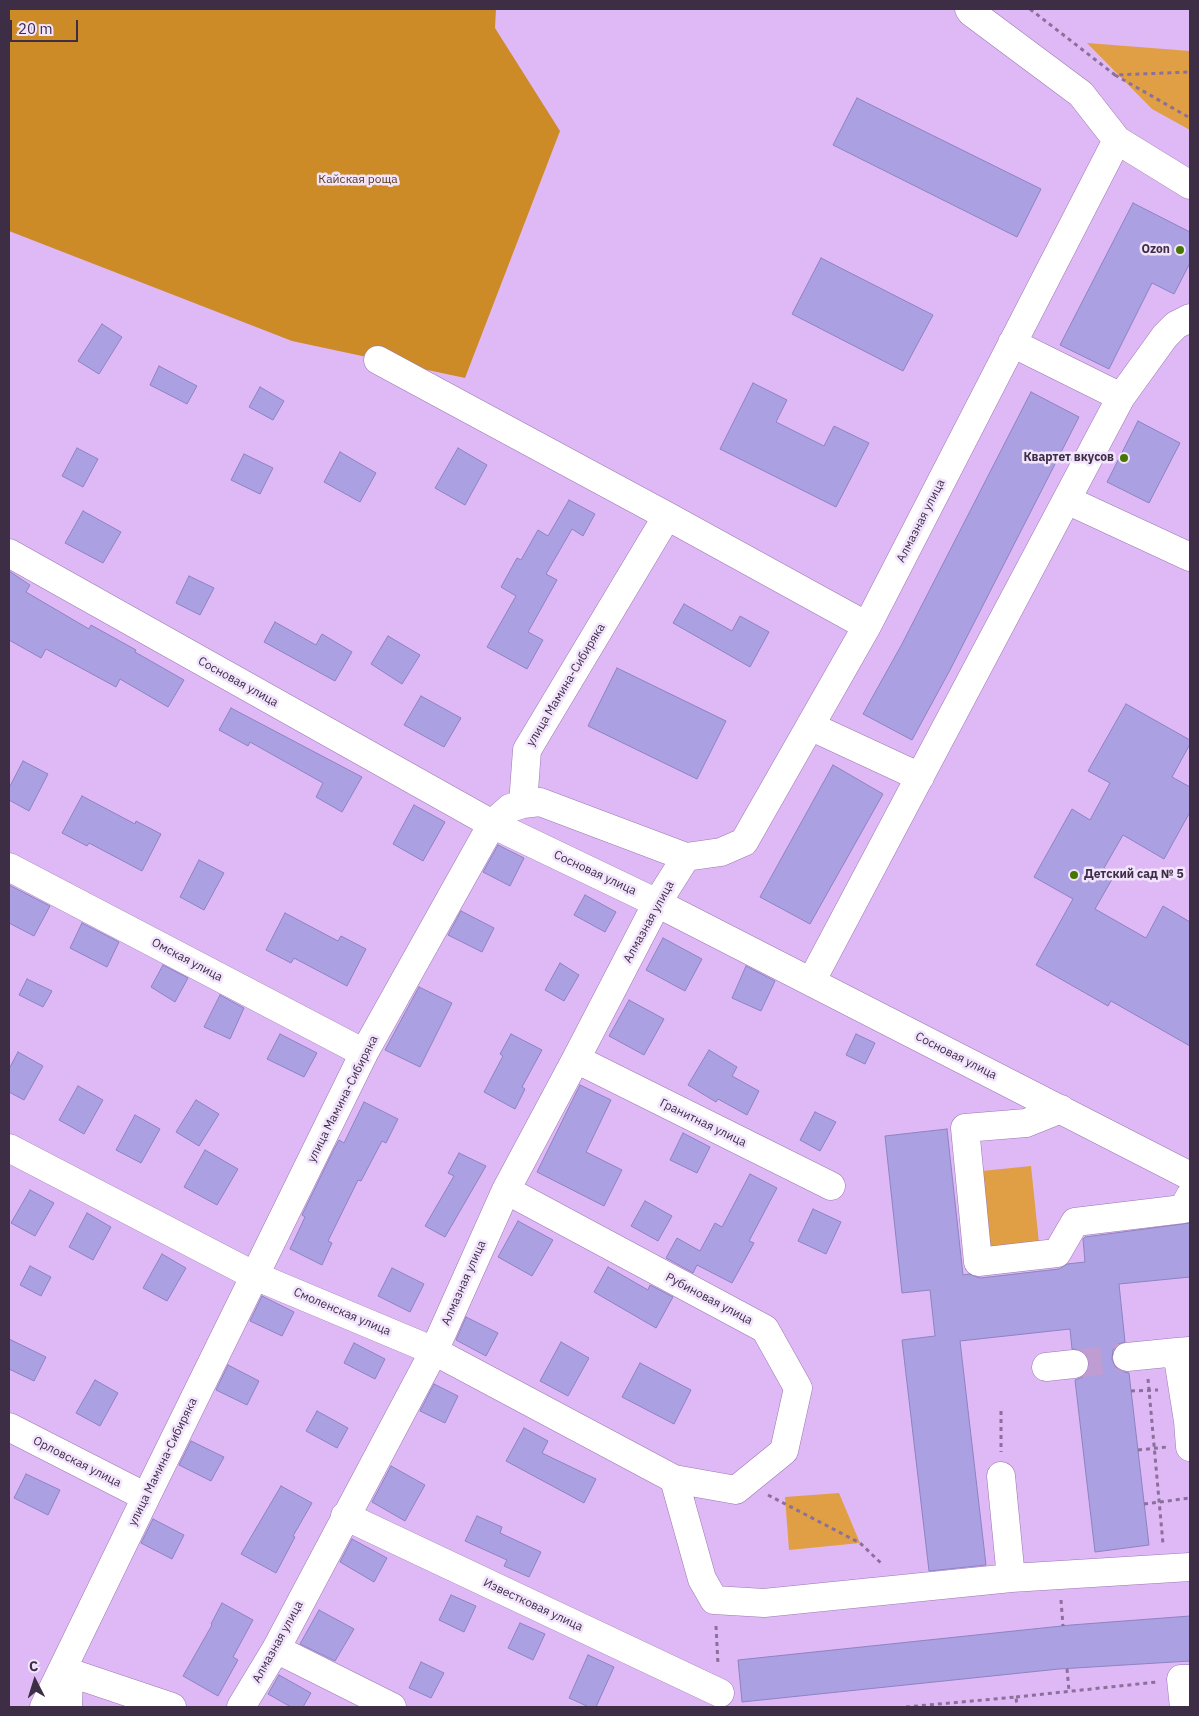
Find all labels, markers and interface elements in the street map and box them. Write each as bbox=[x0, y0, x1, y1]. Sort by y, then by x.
scale bar bbox=[12, 10, 80, 42]
text: 20 m bbox=[18, 19, 53, 38]
park label: Кайская роща bbox=[318, 173, 398, 187]
place label: Ozon bbox=[1141, 243, 1170, 257]
marker: Ozon bbox=[1174, 244, 1186, 256]
place label: Квартет вкусов bbox=[1024, 451, 1114, 465]
marker: Квартет вкусов bbox=[1118, 452, 1130, 464]
street label: Алмазная улица bbox=[894, 477, 948, 565]
street label: улица Мамина-Сибиряка bbox=[524, 621, 608, 749]
street label: Сосновая улица bbox=[195, 654, 281, 710]
street label: Сосновая улица bbox=[551, 848, 639, 898]
place label: Детский сад № 5 bbox=[1084, 868, 1184, 882]
marker: Детский сад № 5 bbox=[1068, 869, 1080, 881]
street label: Алмазная улица bbox=[621, 879, 677, 965]
street label: Омская улица bbox=[149, 935, 225, 985]
street label: Сосновая улица bbox=[913, 1029, 999, 1083]
street label: улица Мамина-Сибиряка bbox=[305, 1033, 381, 1165]
street label: Гранитная улица bbox=[657, 1096, 749, 1150]
street label: Алмазная улица bbox=[439, 1238, 489, 1328]
street label: Рубиновая улица bbox=[663, 1270, 755, 1328]
street label: Смоленская улица bbox=[291, 1285, 393, 1339]
street label: улица Мамина-Сибиряка bbox=[126, 1396, 200, 1528]
street label: Орловская улица bbox=[30, 1434, 124, 1490]
street label: Известковая улица bbox=[481, 1576, 585, 1634]
street label: Алмазная улица bbox=[250, 1599, 306, 1685]
north arrow bbox=[10, 1656, 60, 1706]
text: С bbox=[28, 1657, 39, 1675]

